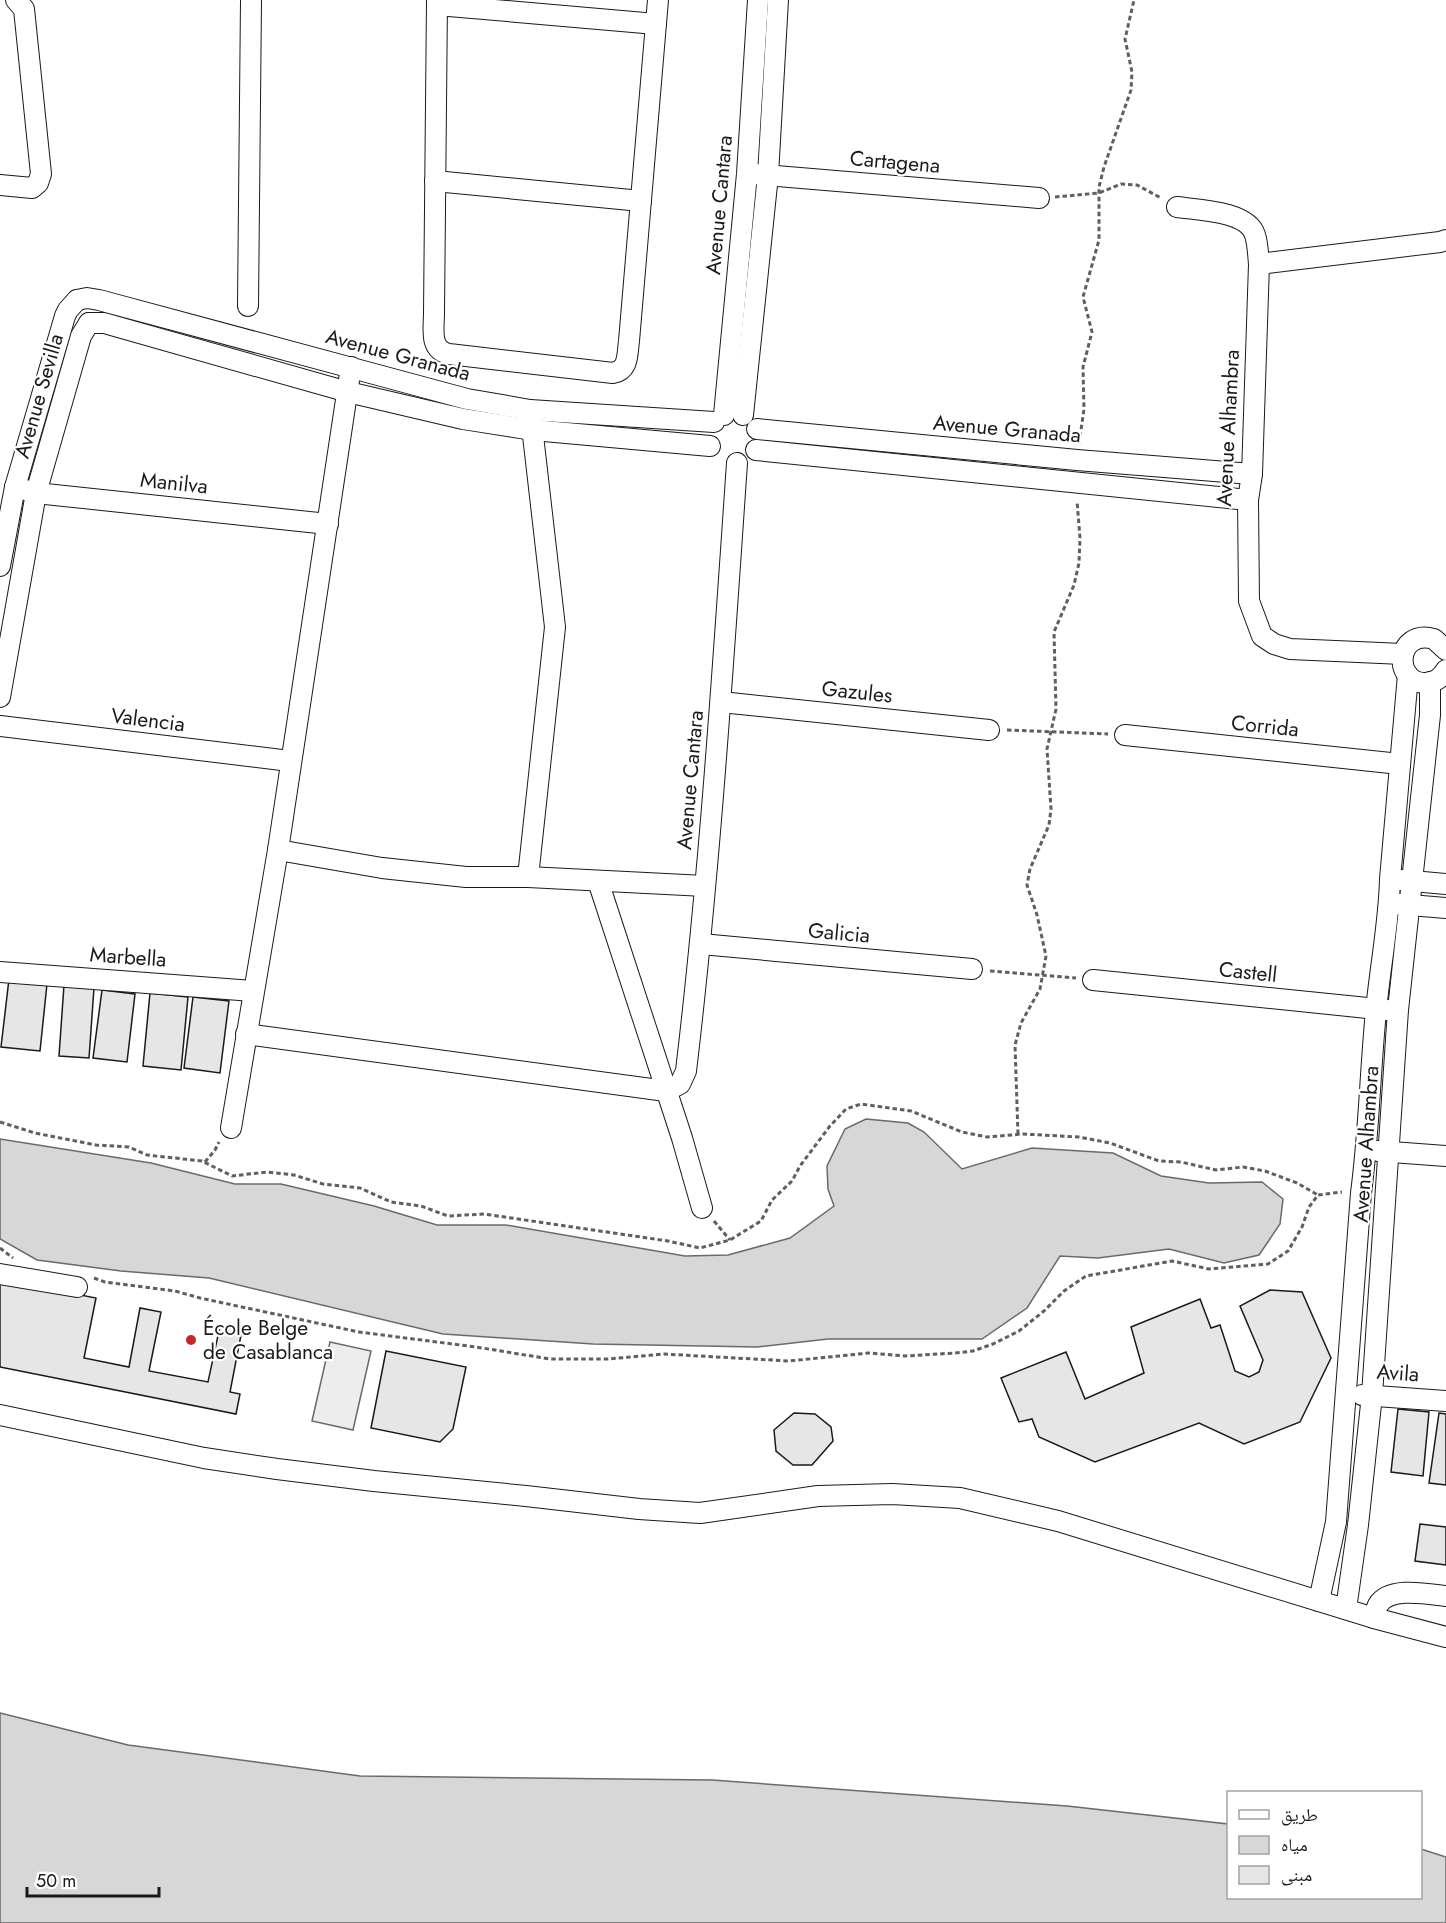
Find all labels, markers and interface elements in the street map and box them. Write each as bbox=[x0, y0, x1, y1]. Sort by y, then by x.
street label: Avenue Cantara bbox=[698, 134, 740, 276]
street label: Cartagena bbox=[848, 143, 942, 181]
street label: Avenue Granada bbox=[322, 321, 474, 389]
street label: Avenue Sevilla bbox=[7, 330, 71, 462]
street label: Avenue Alhambra bbox=[1209, 349, 1247, 507]
street label: Avenue Granada bbox=[932, 408, 1082, 450]
street label: Manilva bbox=[139, 465, 209, 501]
street label: Gazules bbox=[820, 673, 894, 711]
street label: Valencia bbox=[109, 701, 187, 739]
street label: Corrida bbox=[1230, 708, 1300, 744]
street label: Avenue Cantara bbox=[669, 709, 711, 851]
street label: Galicia bbox=[807, 915, 871, 951]
street label: Marbella bbox=[89, 939, 167, 975]
street label: Castell bbox=[1217, 954, 1279, 990]
street label: Avenue Alhambra bbox=[1346, 1065, 1386, 1223]
place label: École Belge de Casablanca bbox=[203, 1313, 333, 1367]
marker: École Belge de Casablanca bbox=[184, 1333, 198, 1347]
street label: Avila bbox=[1376, 1357, 1420, 1389]
legend bbox=[1227, 1791, 1422, 1899]
text: طريق bbox=[1281, 1802, 1318, 1828]
text: مياه bbox=[1281, 1832, 1308, 1858]
scale bar bbox=[27, 1860, 159, 1898]
text: مبنى bbox=[1281, 1862, 1312, 1888]
text: 50 m bbox=[36, 1868, 76, 1894]

